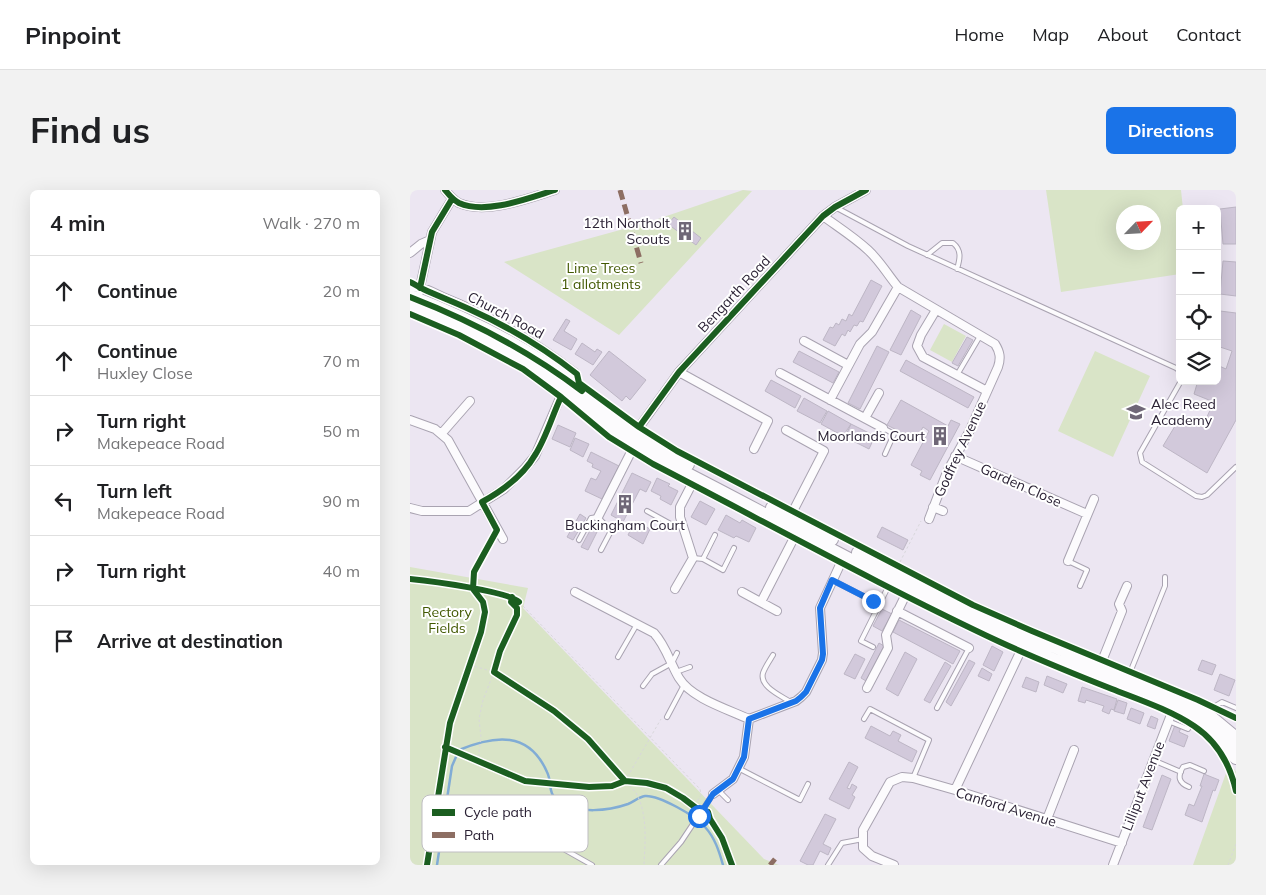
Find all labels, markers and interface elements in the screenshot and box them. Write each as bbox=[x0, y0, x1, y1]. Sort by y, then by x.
text: Pinpoint bbox=[25, 20, 121, 50]
text: Home bbox=[954, 23, 1004, 46]
text: Map bbox=[1032, 23, 1069, 46]
text: About bbox=[1097, 23, 1148, 46]
text: Contact bbox=[1176, 23, 1241, 46]
button: Directions bbox=[1106, 107, 1236, 154]
text: Find us bbox=[30, 108, 150, 152]
north arrow bbox=[1116, 205, 1161, 250]
map controls bbox=[1176, 205, 1221, 385]
button: + bbox=[1176, 205, 1221, 250]
text: 4 min bbox=[50, 210, 105, 236]
text: Walk · 270 m bbox=[262, 213, 360, 233]
place label: 12th Northolt Scouts bbox=[583, 214, 670, 248]
building icon: 12th Northolt Scouts bbox=[674, 220, 696, 242]
button: − bbox=[1176, 250, 1221, 295]
street label: Bengarth Road bbox=[694, 252, 774, 336]
park label: Lime Trees 1 allotments bbox=[561, 259, 641, 293]
icon: ahead bbox=[50, 277, 78, 305]
text: Continue bbox=[97, 279, 177, 303]
text: 20 m bbox=[323, 281, 360, 301]
street label: Church Road bbox=[465, 287, 547, 343]
button: locate bbox=[1176, 295, 1221, 340]
text: Continue bbox=[97, 339, 177, 363]
button: layers bbox=[1176, 340, 1221, 385]
icon: ahead bbox=[50, 347, 78, 375]
text: 70 m bbox=[323, 351, 360, 371]
text: Huxley Close bbox=[97, 363, 193, 383]
place label: Alec Reed Academy bbox=[1151, 395, 1216, 429]
street label: Godfrey Avenue bbox=[930, 398, 990, 500]
school or university icon: Alec Reed Academy bbox=[1125, 401, 1147, 423]
text: Turn right bbox=[97, 409, 186, 433]
icon: right bbox=[50, 417, 78, 445]
text: 50 m bbox=[323, 421, 360, 441]
building icon: Moorlands Court bbox=[929, 425, 951, 447]
place label: Moorlands Court bbox=[817, 427, 925, 445]
text: Makepeace Road bbox=[97, 433, 225, 453]
street label: Garden Close bbox=[978, 459, 1064, 511]
text: Turn left bbox=[97, 479, 172, 503]
icon: left bbox=[50, 487, 78, 515]
text: 90 m bbox=[323, 491, 360, 511]
building icon: Buckingham Court bbox=[614, 493, 636, 515]
text: Makepeace Road bbox=[97, 503, 225, 523]
place label: Buckingham Court bbox=[565, 516, 685, 534]
icon: right bbox=[50, 557, 78, 585]
text: Turn right bbox=[97, 559, 186, 583]
text: 40 m bbox=[323, 561, 360, 581]
route end bbox=[862, 590, 885, 613]
park label: Rectory Fields bbox=[422, 603, 472, 637]
icon: arrive bbox=[50, 627, 78, 655]
text: Arrive at destination bbox=[97, 629, 283, 653]
street label: Lilliput Avenue bbox=[1118, 739, 1168, 833]
street label: Canford Avenue bbox=[953, 783, 1059, 831]
legend bbox=[422, 795, 588, 852]
text: Cycle path bbox=[464, 803, 532, 821]
route start bbox=[688, 805, 711, 828]
text: Path bbox=[464, 826, 494, 844]

